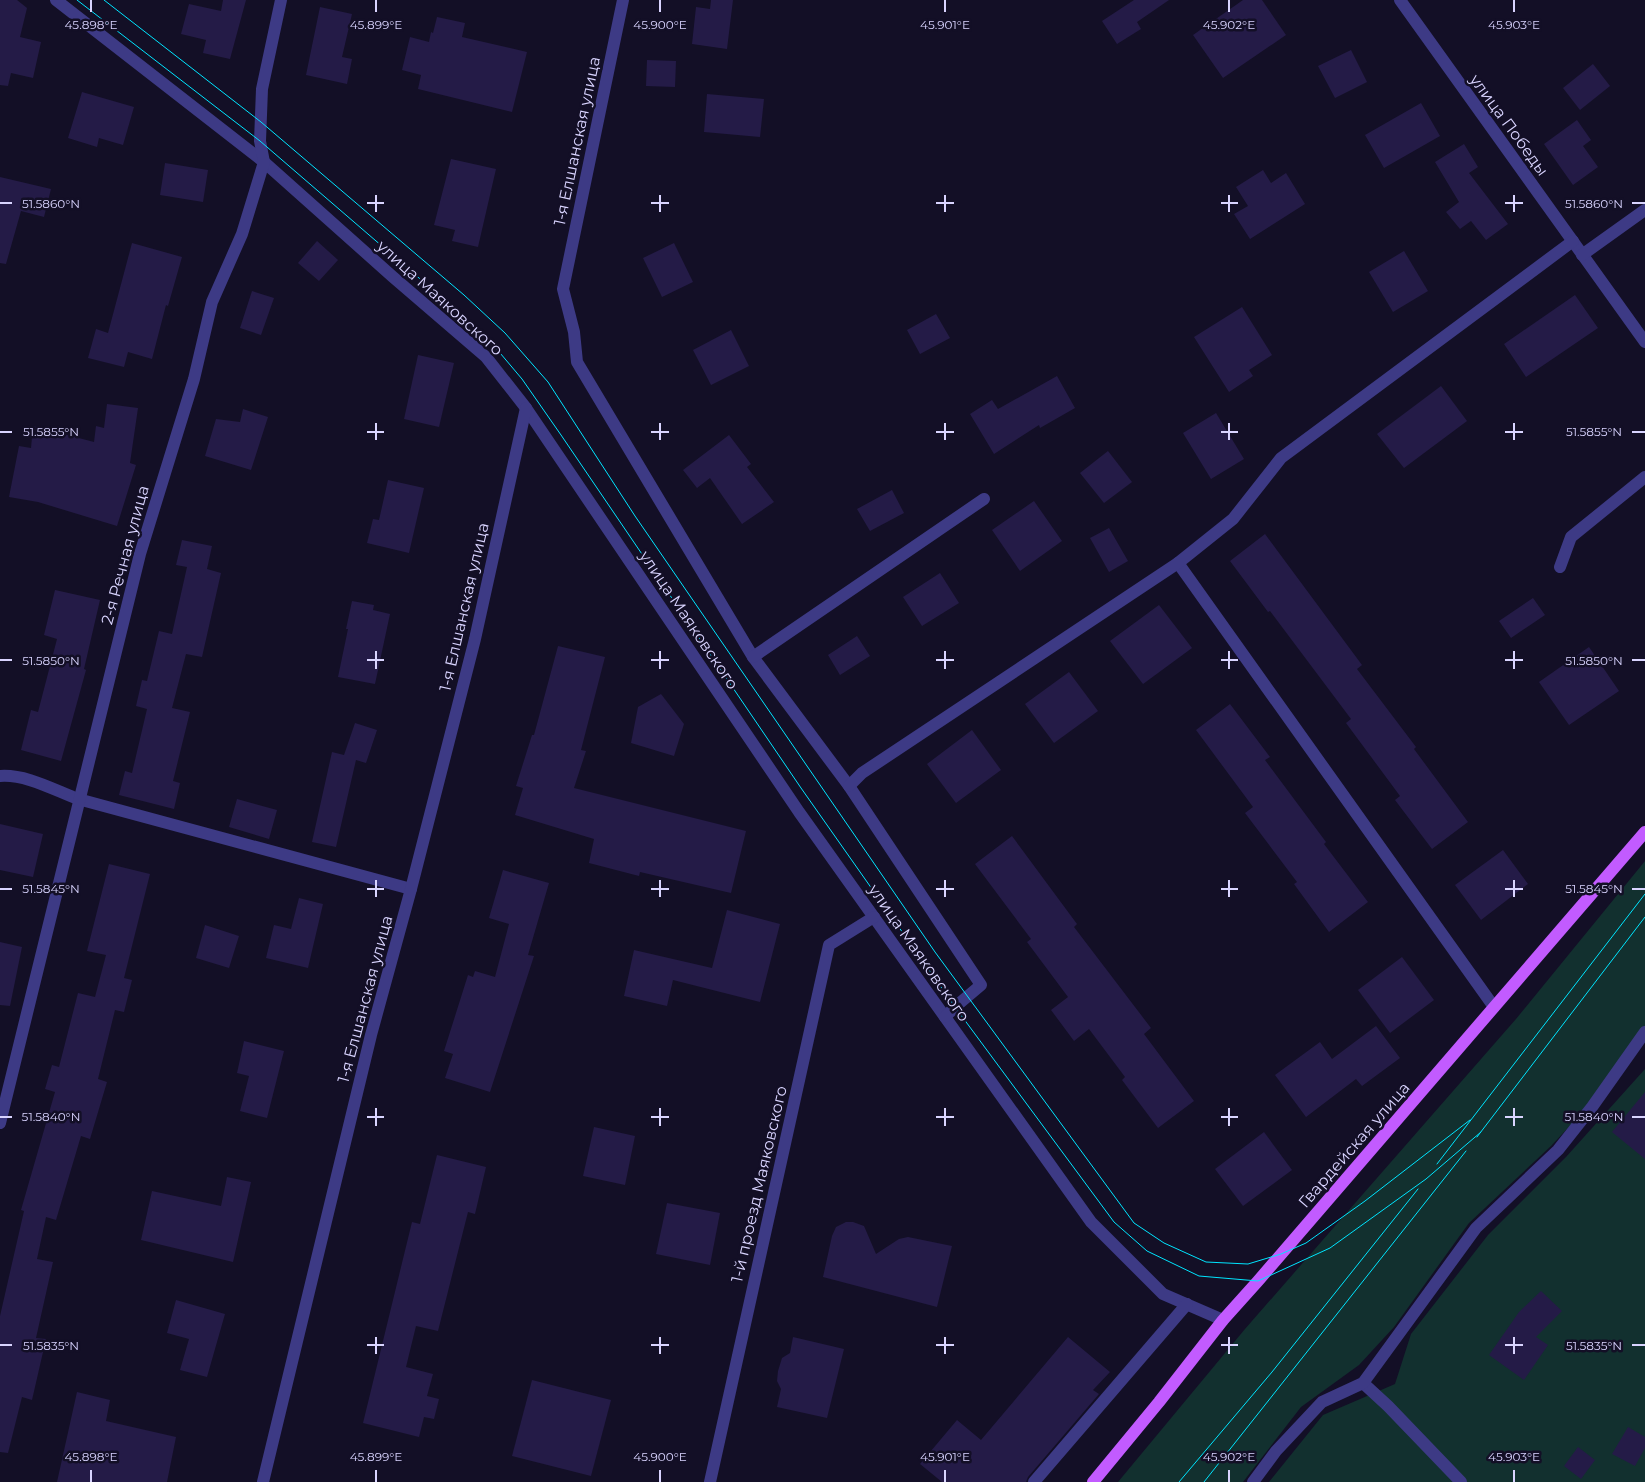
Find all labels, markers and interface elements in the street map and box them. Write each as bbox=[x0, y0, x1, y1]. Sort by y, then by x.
text: 45.898°E bbox=[64, 17, 118, 32]
text: 45.899°E bbox=[350, 17, 402, 32]
text: 45.900°E bbox=[633, 17, 687, 32]
text: 45.901°E bbox=[920, 17, 970, 32]
text: 45.902°E bbox=[1203, 17, 1255, 32]
text: 45.903°E bbox=[1488, 17, 1540, 32]
street label: 1-я Елшанская улица bbox=[550, 55, 604, 227]
street label: улица Победы bbox=[1465, 70, 1552, 179]
text: 51.5860°N bbox=[22, 196, 80, 211]
text: 51.5860°N bbox=[1565, 196, 1623, 211]
street label: улица Маяковского bbox=[372, 236, 507, 360]
text: 51.5855°N bbox=[23, 424, 79, 439]
text: 51.5855°N bbox=[1566, 424, 1622, 439]
street label: 2-я Речная улица bbox=[97, 483, 153, 627]
street label: 1-я Елшанская улица bbox=[435, 521, 493, 693]
street label: улица Маяковского bbox=[635, 546, 742, 693]
text: 51.5850°N bbox=[22, 653, 80, 668]
text: 51.5850°N bbox=[1565, 653, 1623, 668]
street label: улица Маяковского bbox=[864, 880, 974, 1025]
text: 51.5845°N bbox=[22, 881, 80, 896]
text: 51.5845°N bbox=[1565, 881, 1623, 896]
street label: 1-я Елшанская улица bbox=[334, 913, 396, 1085]
street label: Гвардейская улица bbox=[1294, 1078, 1414, 1212]
street label: 1-й проезд Маяковского bbox=[727, 1084, 791, 1284]
text: 51.5840°N bbox=[22, 1109, 80, 1124]
text: 51.5840°N bbox=[1565, 1109, 1623, 1124]
text: 51.5835°N bbox=[23, 1338, 79, 1353]
text: 51.5835°N bbox=[1566, 1338, 1622, 1353]
text: 45.898°E bbox=[64, 1449, 118, 1464]
text: 45.899°E bbox=[350, 1449, 402, 1464]
text: 45.900°E bbox=[633, 1449, 687, 1464]
text: 45.901°E bbox=[920, 1449, 970, 1464]
text: 45.902°E bbox=[1203, 1449, 1255, 1464]
text: 45.903°E bbox=[1488, 1449, 1540, 1464]

